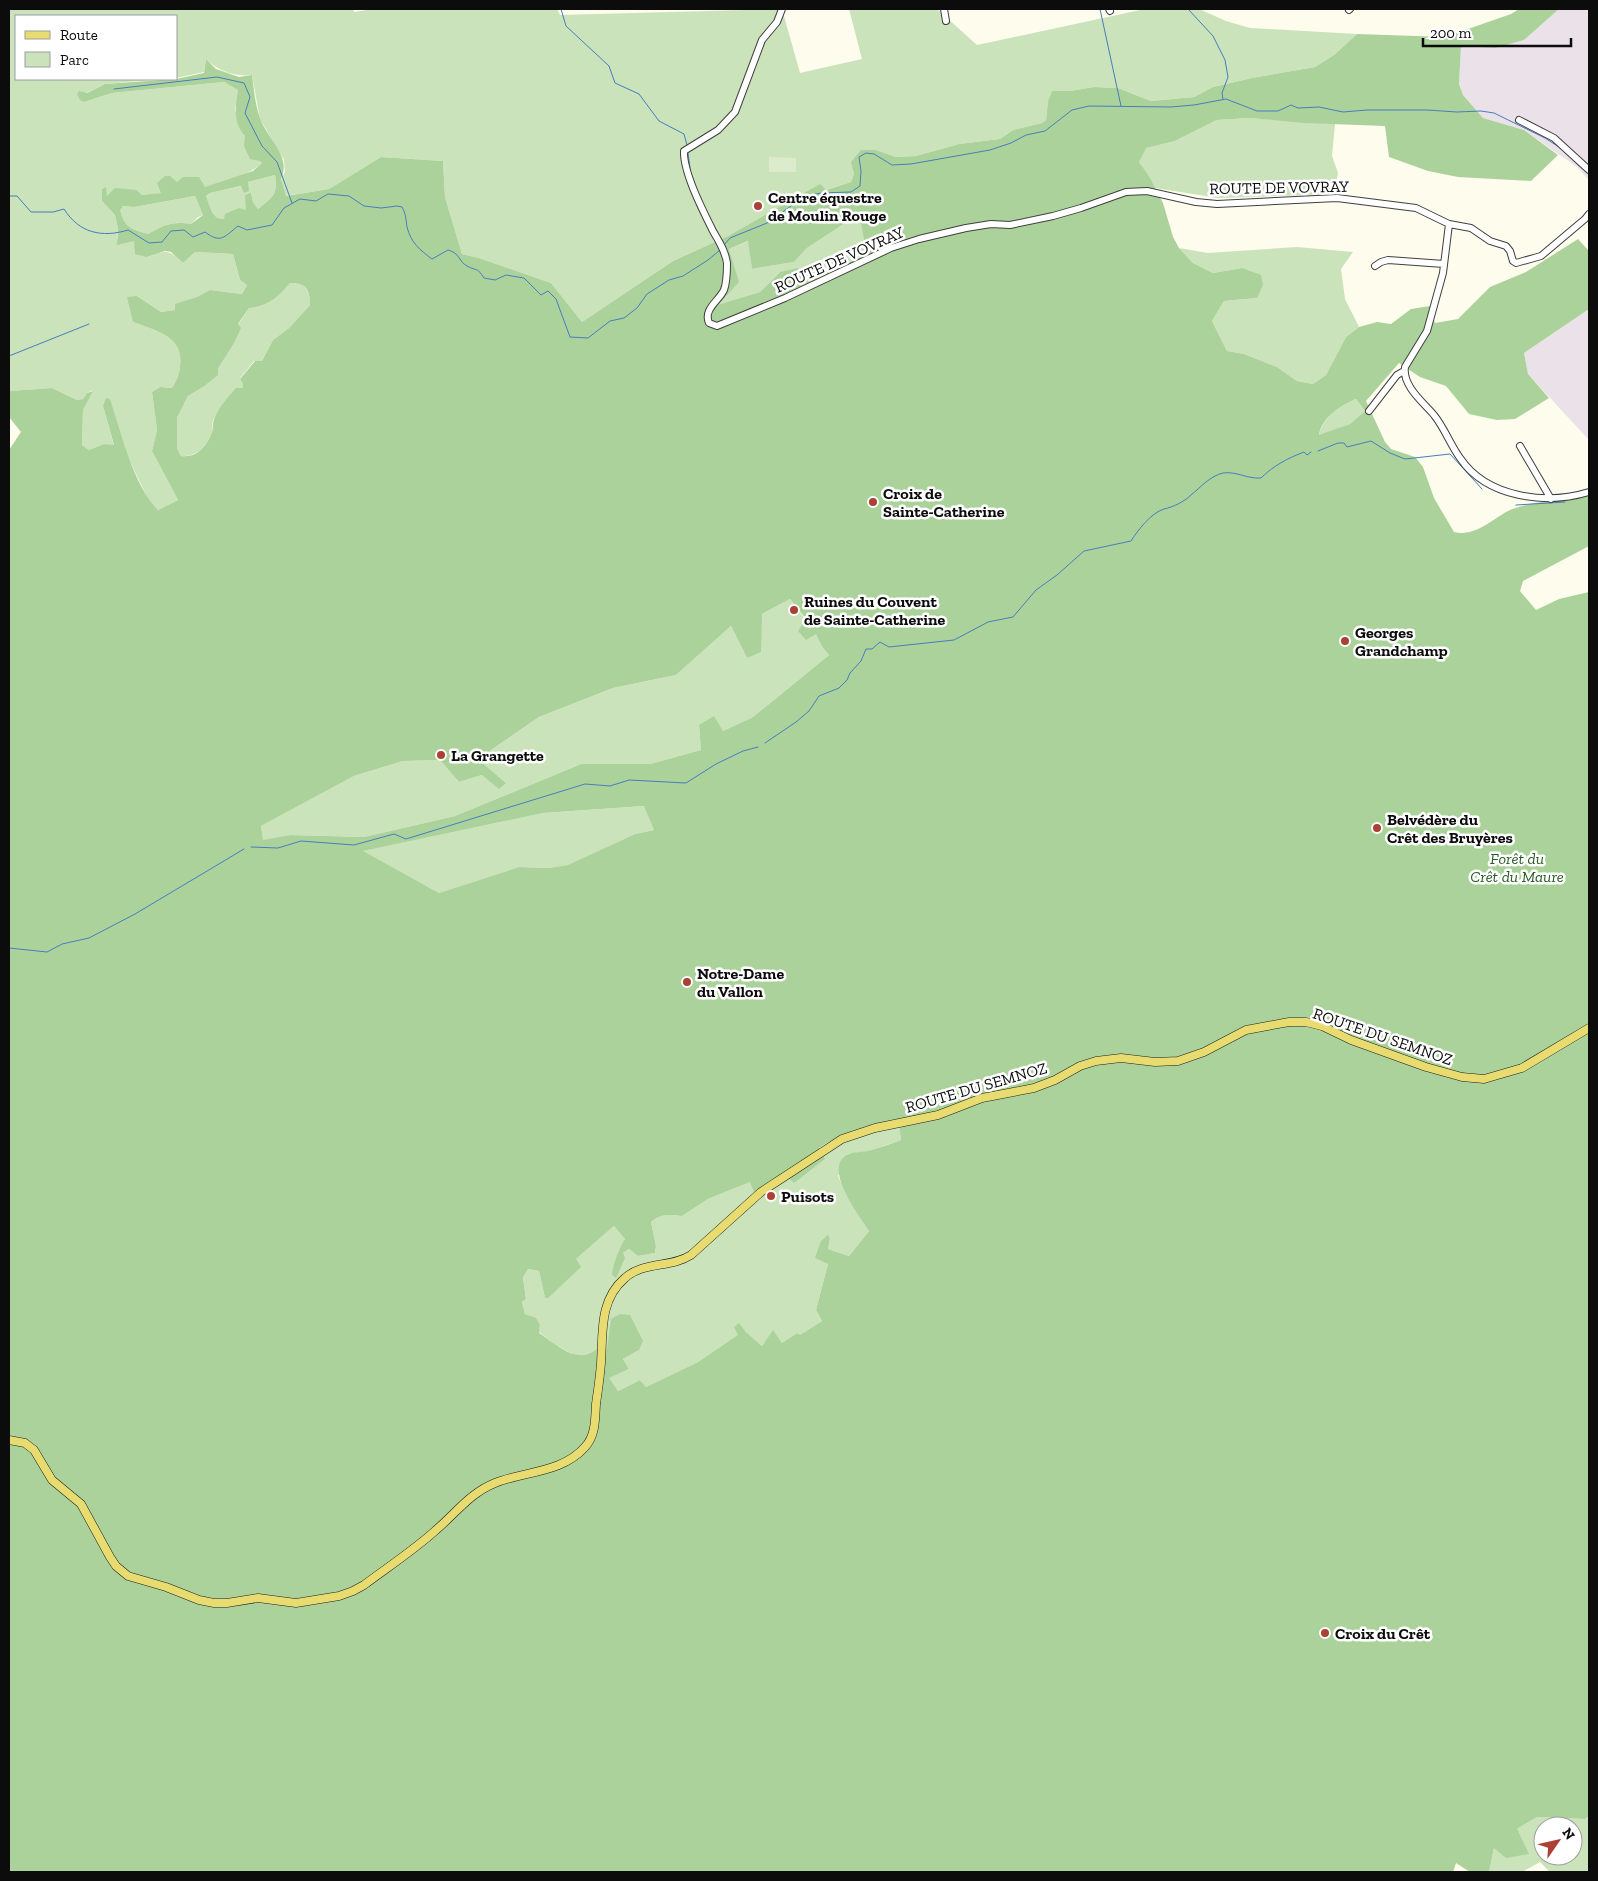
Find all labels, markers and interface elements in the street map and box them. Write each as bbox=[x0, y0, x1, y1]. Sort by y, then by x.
legend bbox=[15, 15, 178, 80]
scale bar bbox=[1423, 15, 1570, 47]
text: 200 m bbox=[1430, 24, 1471, 42]
text: Route bbox=[60, 26, 98, 44]
text: Parc bbox=[60, 51, 89, 69]
street label: ROUTE DE VOVRAY bbox=[1209, 177, 1349, 198]
place label: Centre équestre de Moulin Rouge bbox=[768, 188, 886, 225]
marker: Centre équestre de Moulin Rouge bbox=[752, 200, 764, 212]
street label: ROUTE DE VOVRAY bbox=[772, 222, 907, 297]
place label: Croix de Sainte-Catherine bbox=[883, 484, 1005, 521]
marker: Croix de Sainte-Catherine bbox=[867, 496, 879, 508]
place label: Ruines du Couvent de Sainte-Catherine bbox=[804, 592, 945, 629]
marker: Ruines du Couvent de Sainte-Catherine bbox=[788, 604, 800, 616]
place label: Georges Grandchamp bbox=[1355, 623, 1448, 660]
marker: Georges Grandchamp bbox=[1339, 635, 1351, 647]
place label: La Grangette bbox=[451, 746, 544, 765]
marker: La Grangette bbox=[435, 749, 447, 761]
place label: Belvédère du Crêt des Bruyères bbox=[1387, 810, 1513, 847]
marker: Belvédère du Crêt des Bruyères bbox=[1371, 822, 1383, 834]
park label: Forêt du Crêt du Maure bbox=[1470, 849, 1564, 886]
place label: Notre-Dame du Vallon bbox=[697, 964, 784, 1001]
marker: Notre-Dame du Vallon bbox=[681, 976, 693, 988]
street label: ROUTE DU SEMNOZ bbox=[1310, 1004, 1455, 1069]
street label: ROUTE DU SEMNOZ bbox=[903, 1058, 1049, 1117]
place label: Puisots bbox=[781, 1187, 834, 1206]
marker: Puisots bbox=[765, 1190, 777, 1202]
place label: Croix du Crêt bbox=[1335, 1624, 1431, 1643]
marker: Croix du Crêt bbox=[1319, 1627, 1331, 1639]
north arrow bbox=[1533, 1816, 1583, 1866]
text: N bbox=[1558, 1825, 1579, 1843]

